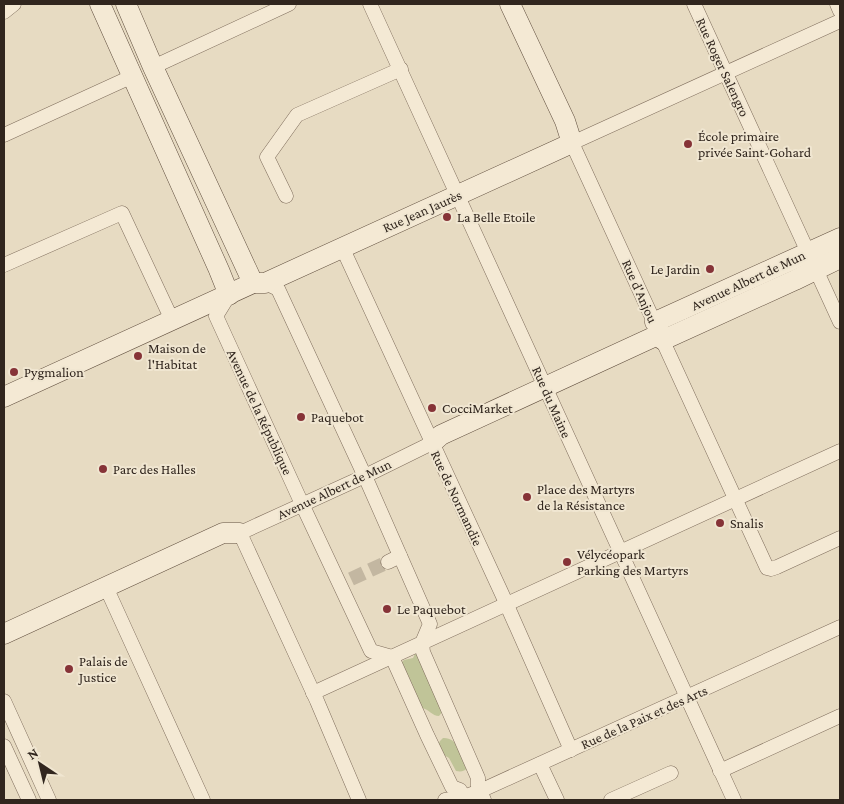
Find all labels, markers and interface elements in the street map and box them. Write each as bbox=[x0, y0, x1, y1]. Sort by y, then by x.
street label: Rue Roger Salengro bbox=[693, 15, 753, 119]
place label: École primaire privée Saint-Gohard bbox=[698, 128, 812, 160]
marker: École primaire privée Saint-Gohard bbox=[682, 138, 694, 150]
street label: Rue Jean Jaurès bbox=[380, 186, 464, 236]
place label: La Belle Etoile bbox=[457, 209, 536, 225]
marker: La Belle Etoile bbox=[441, 211, 453, 223]
street label: Avenue Albert de Mun bbox=[689, 246, 808, 313]
street label: Rue d'Anjou bbox=[618, 257, 661, 326]
place label: Le Jardin bbox=[650, 261, 700, 277]
marker: Le Jardin bbox=[704, 263, 716, 275]
place label: Maison de l'Habitat bbox=[148, 340, 206, 372]
street label: Avenue de la République bbox=[224, 347, 296, 477]
marker: Maison de l'Habitat bbox=[132, 350, 144, 362]
place label: Pygmalion bbox=[24, 364, 84, 380]
street label: Rue du Maine bbox=[529, 364, 575, 440]
marker: Pygmalion bbox=[8, 366, 20, 378]
place label: CocciMarket bbox=[442, 400, 513, 416]
marker: CocciMarket bbox=[426, 402, 438, 414]
place label: Paquebot bbox=[311, 409, 364, 425]
marker: Paquebot bbox=[295, 411, 307, 423]
street label: Rue de Normandie bbox=[428, 448, 486, 548]
street label: Avenue Albert de Mun bbox=[275, 455, 394, 522]
place label: Parc des Halles bbox=[113, 461, 196, 477]
marker: Parc des Halles bbox=[97, 463, 109, 475]
place label: Place des Martyrs de la Résistance bbox=[537, 481, 635, 513]
marker: Place des Martyrs de la Résistance bbox=[521, 491, 533, 503]
place label: Snalis bbox=[730, 515, 763, 531]
marker: Snalis bbox=[714, 517, 726, 529]
place label: Vélycéopark Parking des Martyrs bbox=[577, 546, 689, 578]
marker: Vélycéopark Parking des Martyrs bbox=[561, 556, 573, 568]
place label: Le Paquebot bbox=[397, 601, 466, 617]
marker: Le Paquebot bbox=[381, 603, 393, 615]
place label: Palais de Justice bbox=[77, 653, 128, 685]
marker: Palais de Justice bbox=[63, 663, 75, 675]
street label: Rue de la Paix et des Arts bbox=[578, 682, 710, 752]
north arrow bbox=[15, 739, 65, 789]
text: N bbox=[24, 744, 41, 763]

